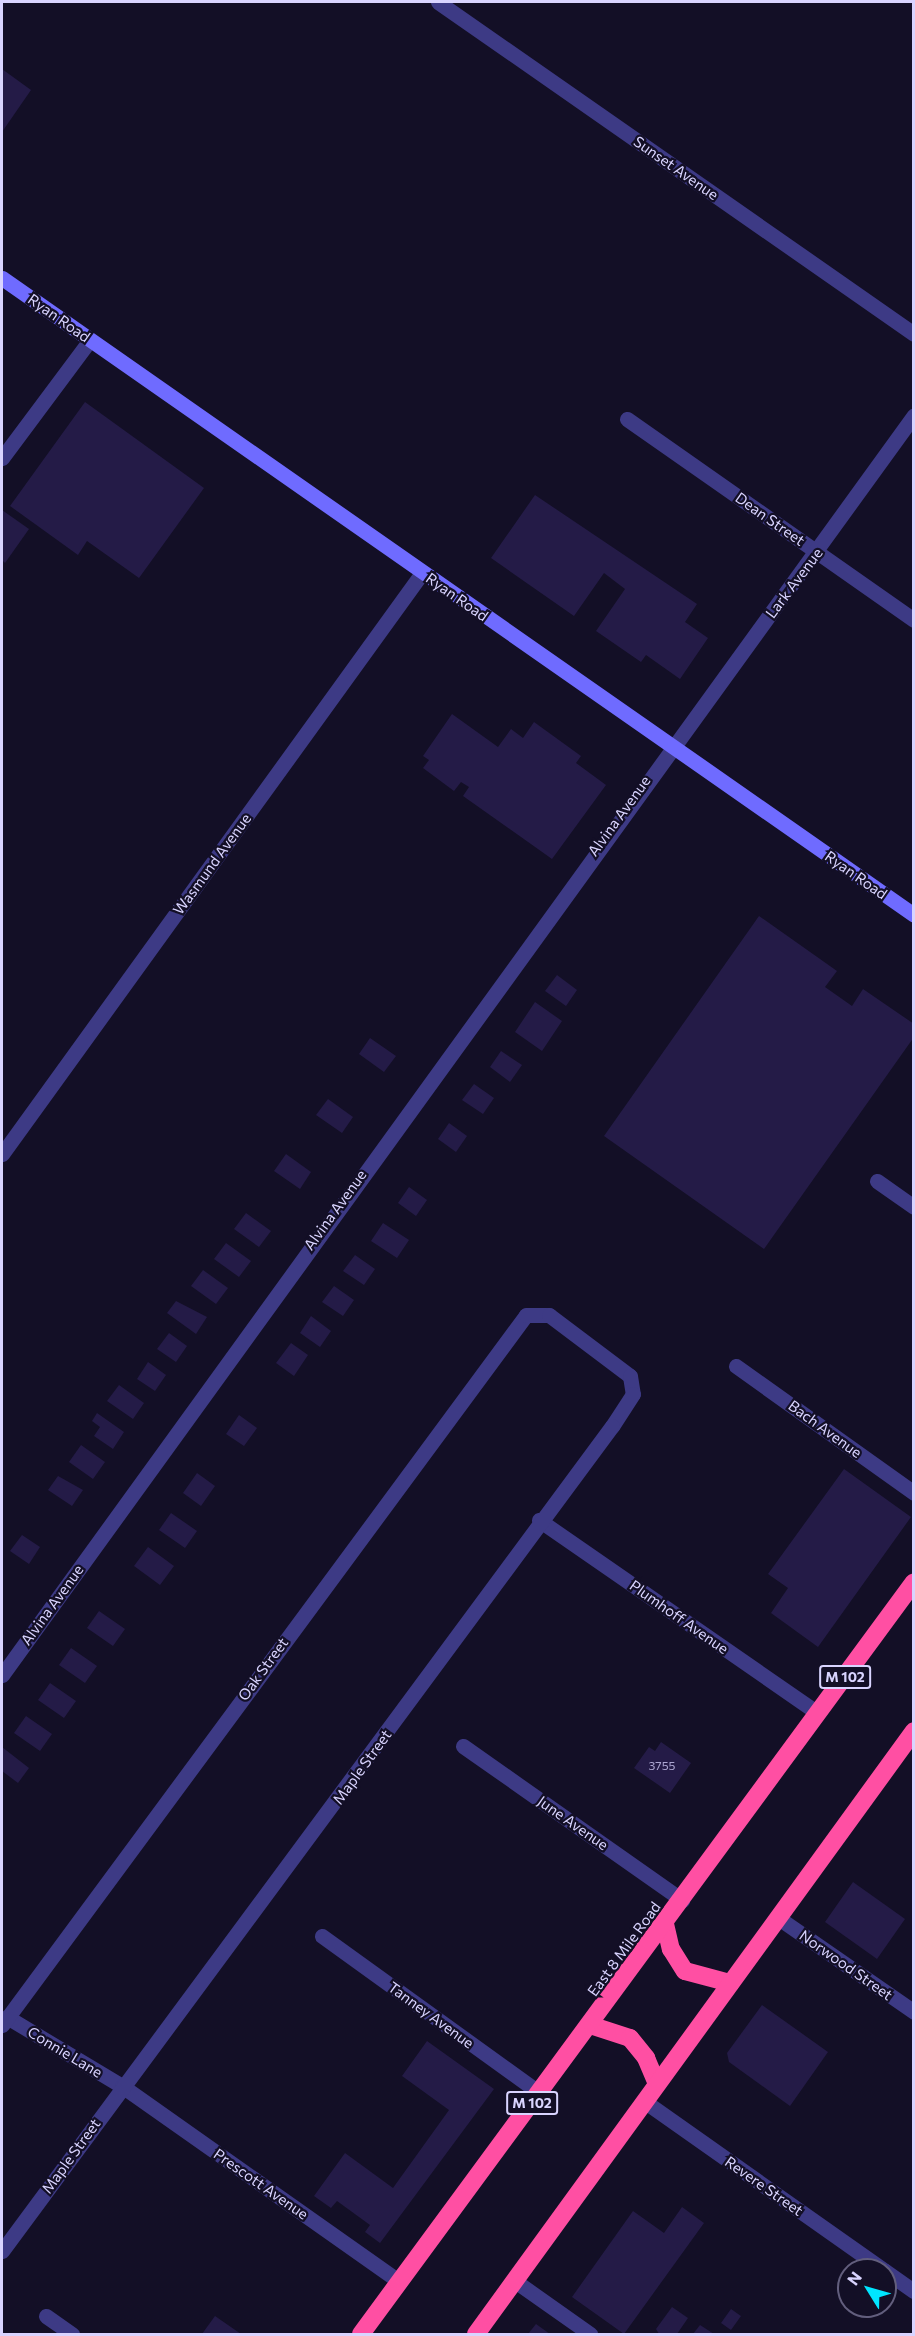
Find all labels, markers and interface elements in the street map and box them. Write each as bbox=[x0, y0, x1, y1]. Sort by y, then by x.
street label: Sunset Avenue bbox=[630, 132, 722, 204]
street label: Ryan Road bbox=[24, 290, 94, 346]
street label: Dean Street bbox=[732, 488, 808, 550]
street label: Lark Avenue bbox=[762, 544, 826, 622]
street label: Ryan Road bbox=[422, 569, 492, 625]
street label: Alvina Avenue bbox=[584, 772, 654, 860]
street label: Wasmund Avenue bbox=[169, 810, 255, 918]
street label: Ryan Road bbox=[821, 847, 891, 903]
street label: Alvina Avenue bbox=[300, 1166, 370, 1254]
street label: Bach Avenue bbox=[785, 1396, 865, 1462]
street label: Alvina Avenue bbox=[17, 1561, 87, 1649]
street label: Plumhoff Avenue bbox=[626, 1576, 732, 1658]
street label: Oak Street bbox=[234, 1634, 292, 1704]
road number: M 102 bbox=[818, 1666, 872, 1688]
street label: Maple Street bbox=[329, 1726, 395, 1808]
house number: 3755 bbox=[649, 1759, 675, 1773]
street label: June Avenue bbox=[534, 1792, 612, 1854]
street label: East 8 Mile Road bbox=[584, 1898, 664, 2000]
street label: Norwood Street bbox=[796, 1926, 896, 2004]
street label: Tanney Avenue bbox=[385, 1978, 477, 2052]
street label: Connie Lane bbox=[24, 2023, 106, 2081]
road number: M 102 bbox=[505, 2092, 559, 2114]
street label: Maple Street bbox=[38, 2115, 104, 2197]
street label: Prescott Avenue bbox=[210, 2145, 312, 2223]
street label: Revere Street bbox=[721, 2152, 807, 2220]
north arrow bbox=[837, 2258, 897, 2318]
text: N bbox=[843, 2268, 865, 2289]

